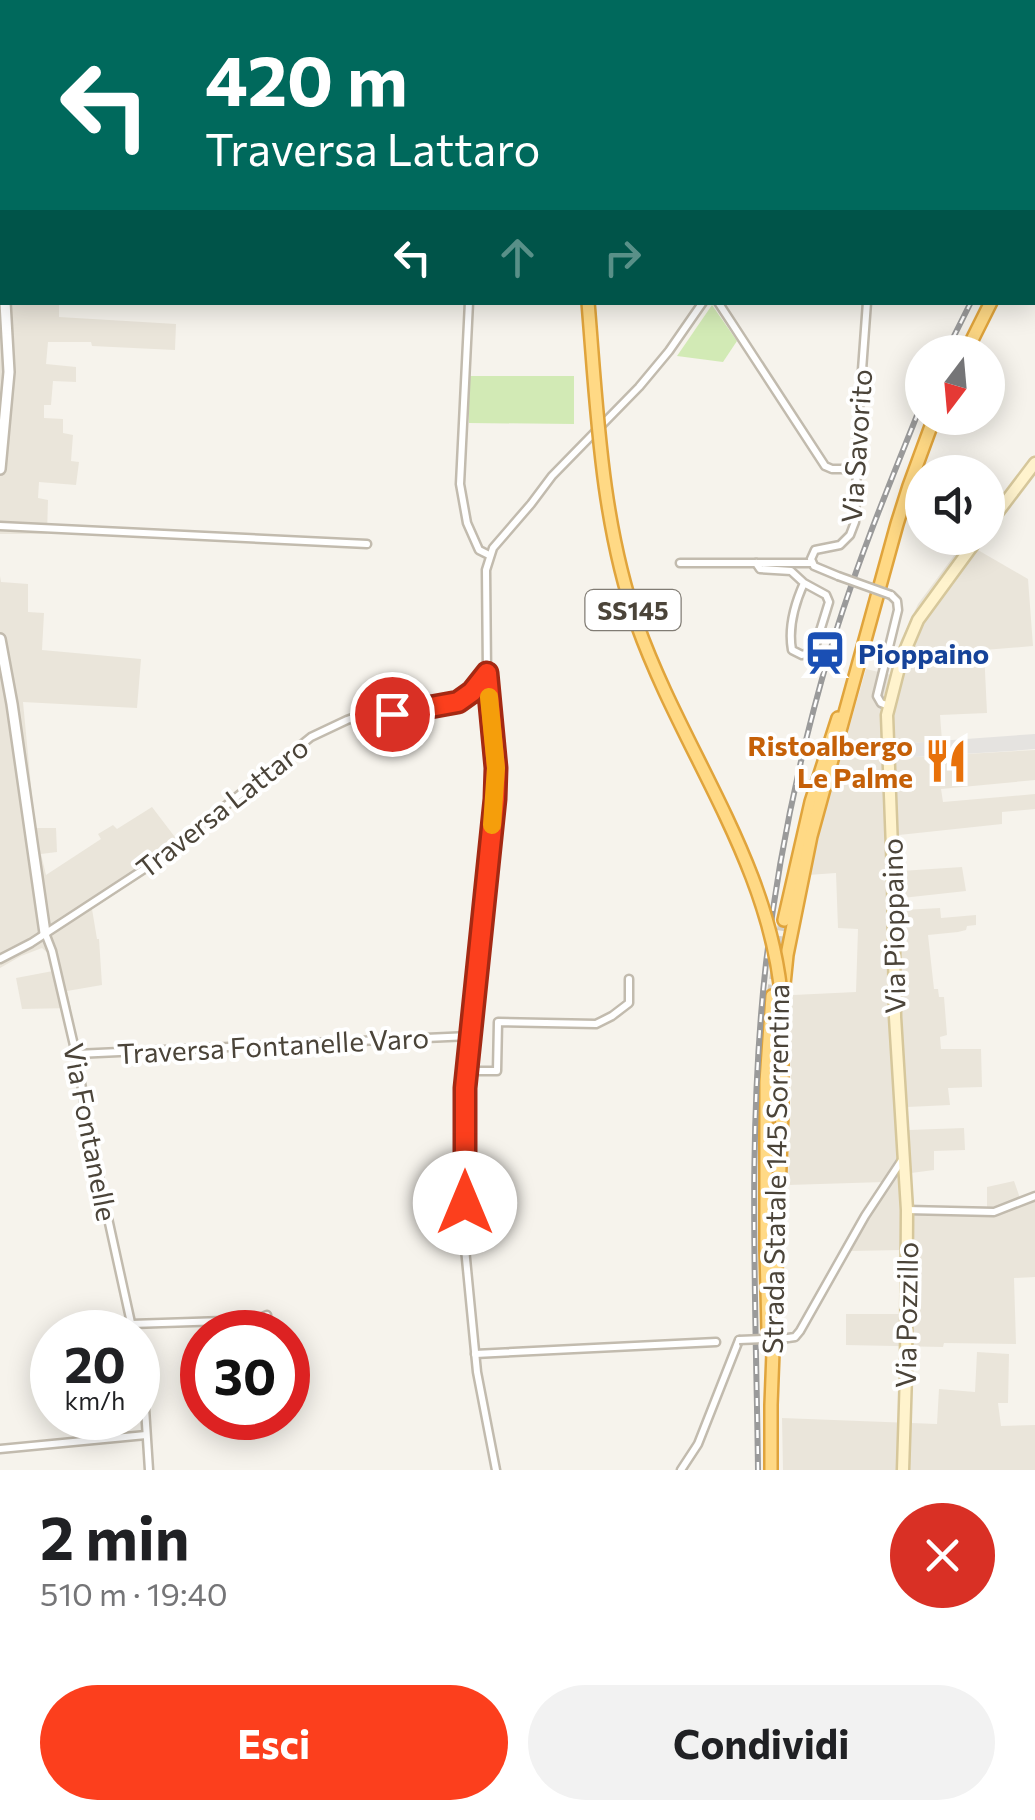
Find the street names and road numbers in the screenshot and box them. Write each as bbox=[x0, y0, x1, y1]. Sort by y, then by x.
street label: Via Savorito bbox=[834, 368, 878, 524]
road number: SS145 bbox=[586, 590, 680, 630]
street label: Traversa Lattaro bbox=[129, 729, 315, 885]
street label: Via Pioppaino bbox=[874, 838, 912, 1014]
street label: Strada Statale 145 Sorrentina bbox=[755, 984, 795, 1354]
street label: Traversa Fontanelle Varo bbox=[116, 1020, 430, 1070]
street label: Via Fontanelle bbox=[57, 1040, 125, 1224]
street label: Via Pozzillo bbox=[888, 1242, 924, 1388]

